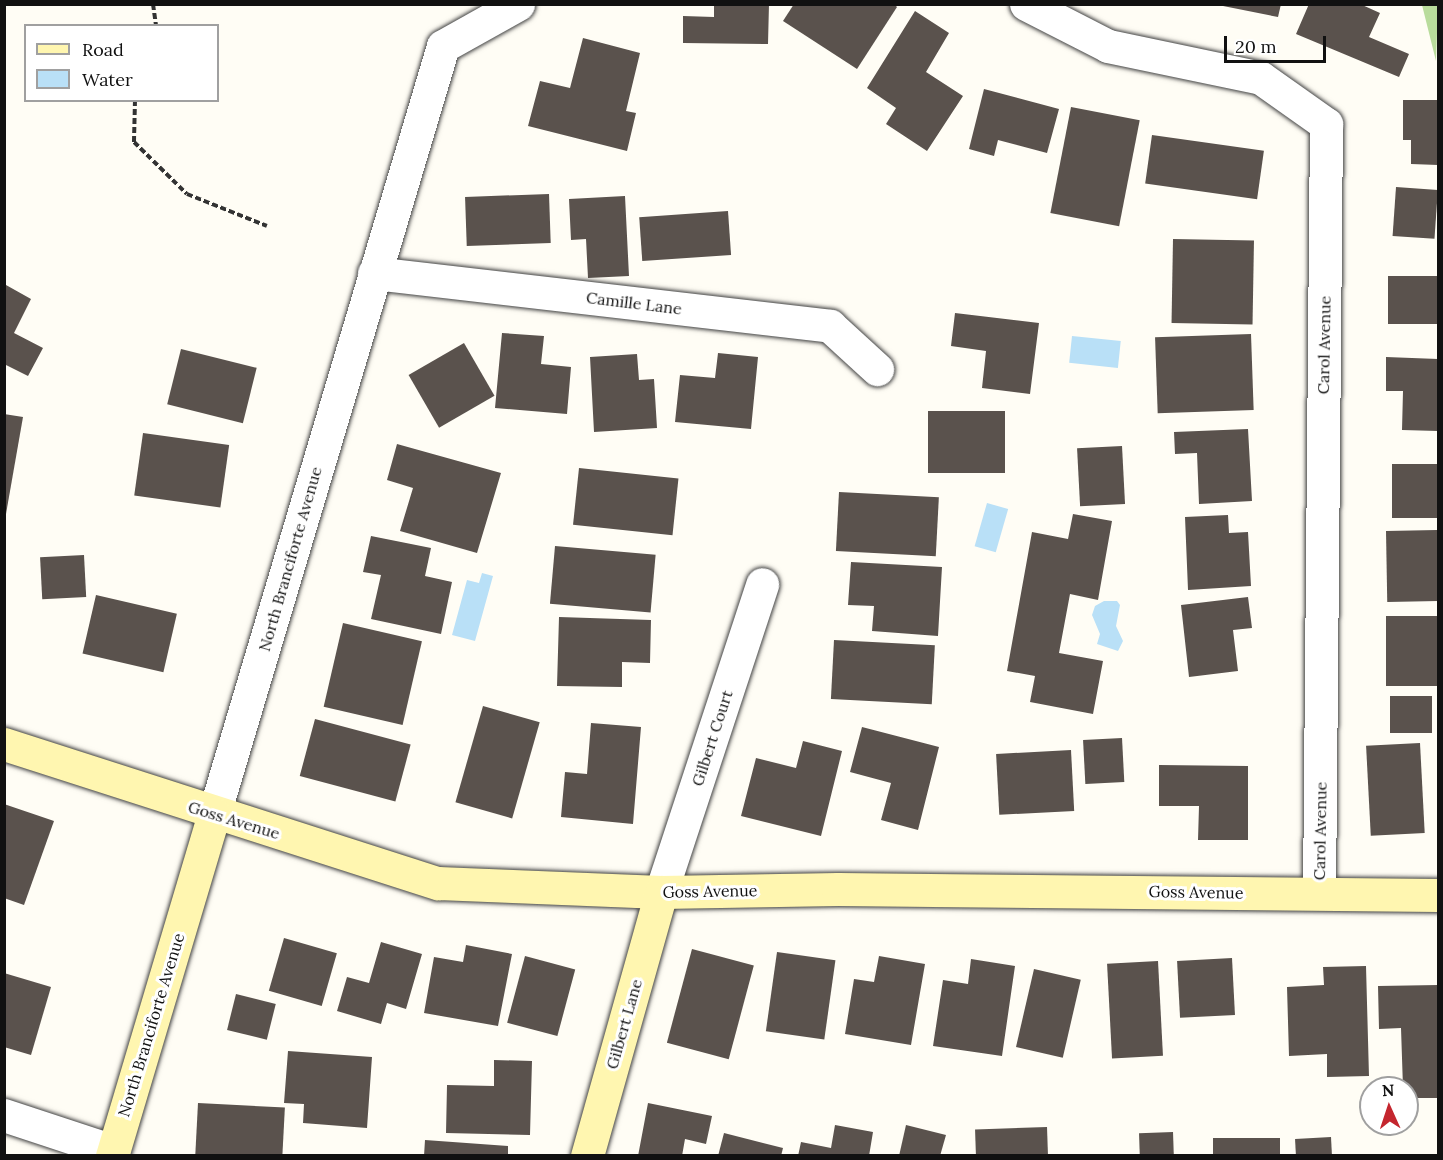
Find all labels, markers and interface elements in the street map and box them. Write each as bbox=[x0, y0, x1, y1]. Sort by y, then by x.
legend bbox=[24, 24, 219, 102]
scale bar bbox=[1227, 24, 1329, 62]
text: 20 m bbox=[1235, 35, 1277, 58]
text: Road bbox=[82, 38, 124, 61]
text: Water bbox=[82, 68, 133, 91]
street label: Camille Lane bbox=[585, 288, 683, 318]
street label: Carol Avenue bbox=[1314, 296, 1334, 394]
street label: North Branciforte Avenue bbox=[254, 464, 326, 654]
street label: Gilbert Court bbox=[687, 688, 737, 788]
street label: Carol Avenue bbox=[1310, 782, 1330, 880]
street label: Goss Avenue bbox=[186, 797, 282, 843]
street label: Goss Avenue bbox=[662, 881, 758, 901]
street label: Goss Avenue bbox=[1148, 882, 1244, 902]
street label: North Branciforte Avenue bbox=[114, 931, 188, 1119]
street label: Gilbert Lane bbox=[602, 977, 646, 1071]
north arrow bbox=[1359, 1076, 1419, 1136]
text: N bbox=[1381, 1080, 1395, 1100]

